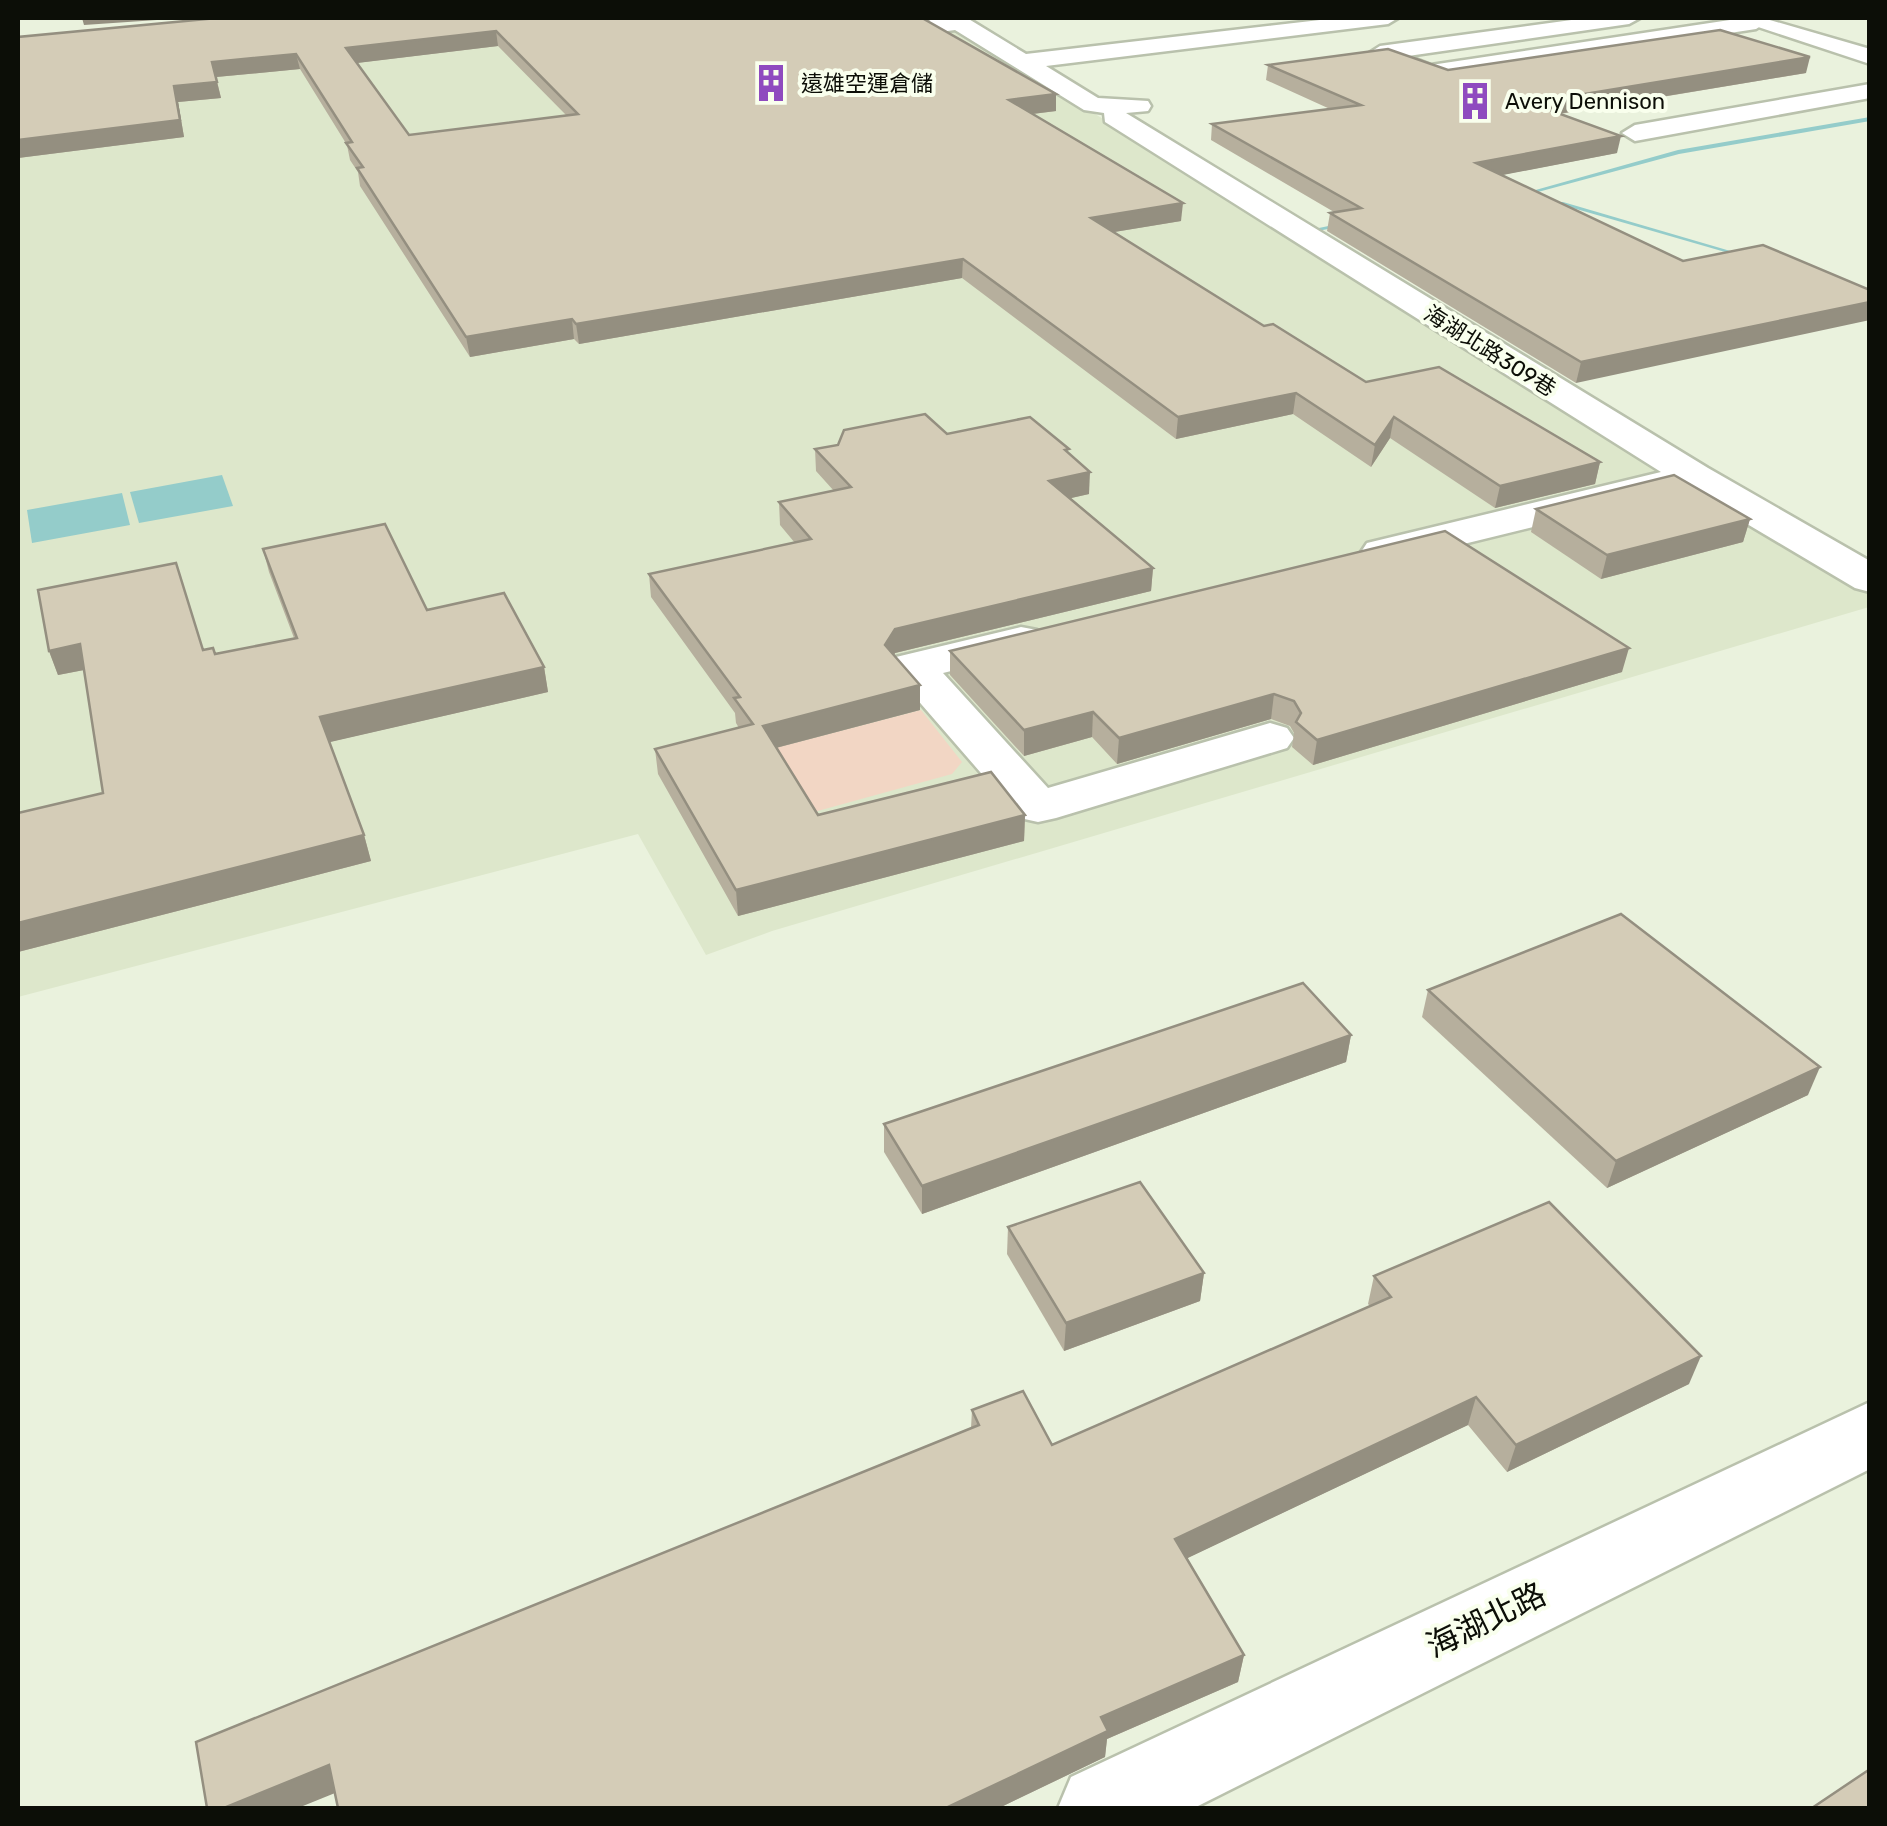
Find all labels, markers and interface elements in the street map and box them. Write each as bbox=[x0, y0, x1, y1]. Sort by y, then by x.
building icon: 遠雄空運倉儲 bbox=[750, 62, 792, 104]
place label: 遠雄空運倉儲 bbox=[801, 70, 933, 97]
building icon: Avery Dennison bbox=[1454, 80, 1496, 122]
place label: Avery Dennison bbox=[1505, 88, 1665, 115]
street label: 海湖北路309巷 bbox=[1419, 300, 1561, 402]
street label: 海湖北路 bbox=[1420, 1575, 1552, 1665]

